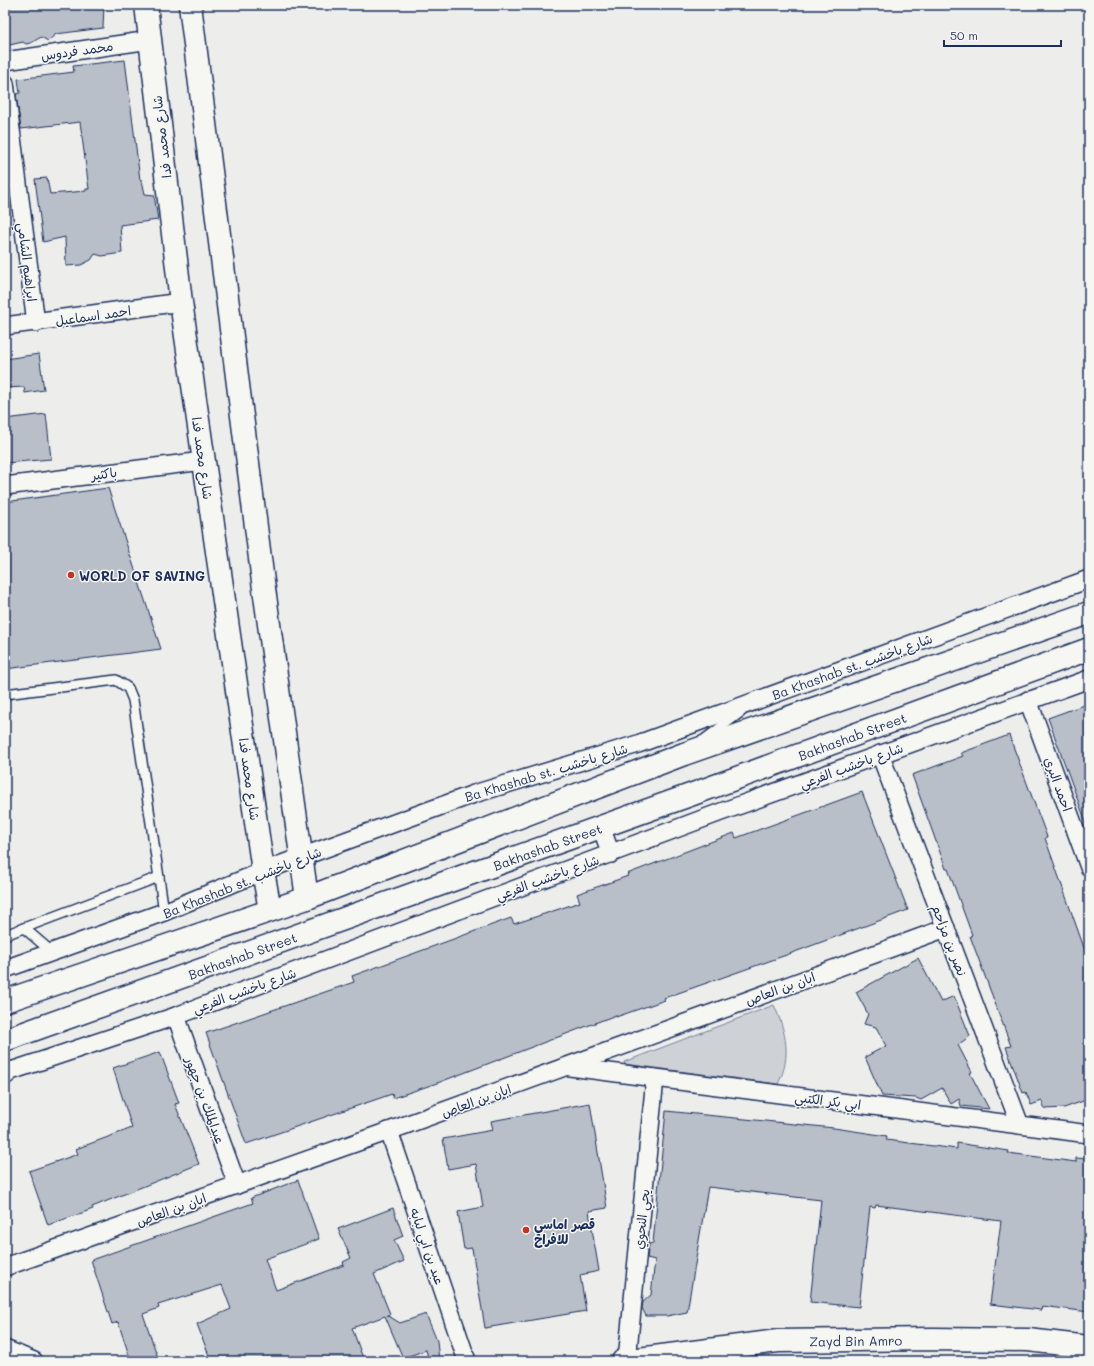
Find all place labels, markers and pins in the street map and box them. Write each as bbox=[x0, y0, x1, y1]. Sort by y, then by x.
place label: WORLD OF SAVING bbox=[79, 567, 205, 584]
marker: WORLD OF SAVING bbox=[66, 570, 76, 580]
place label: قصر اماسي للافراح bbox=[534, 1215, 595, 1248]
marker: قصر اماسي للافراح bbox=[521, 1225, 531, 1235]

